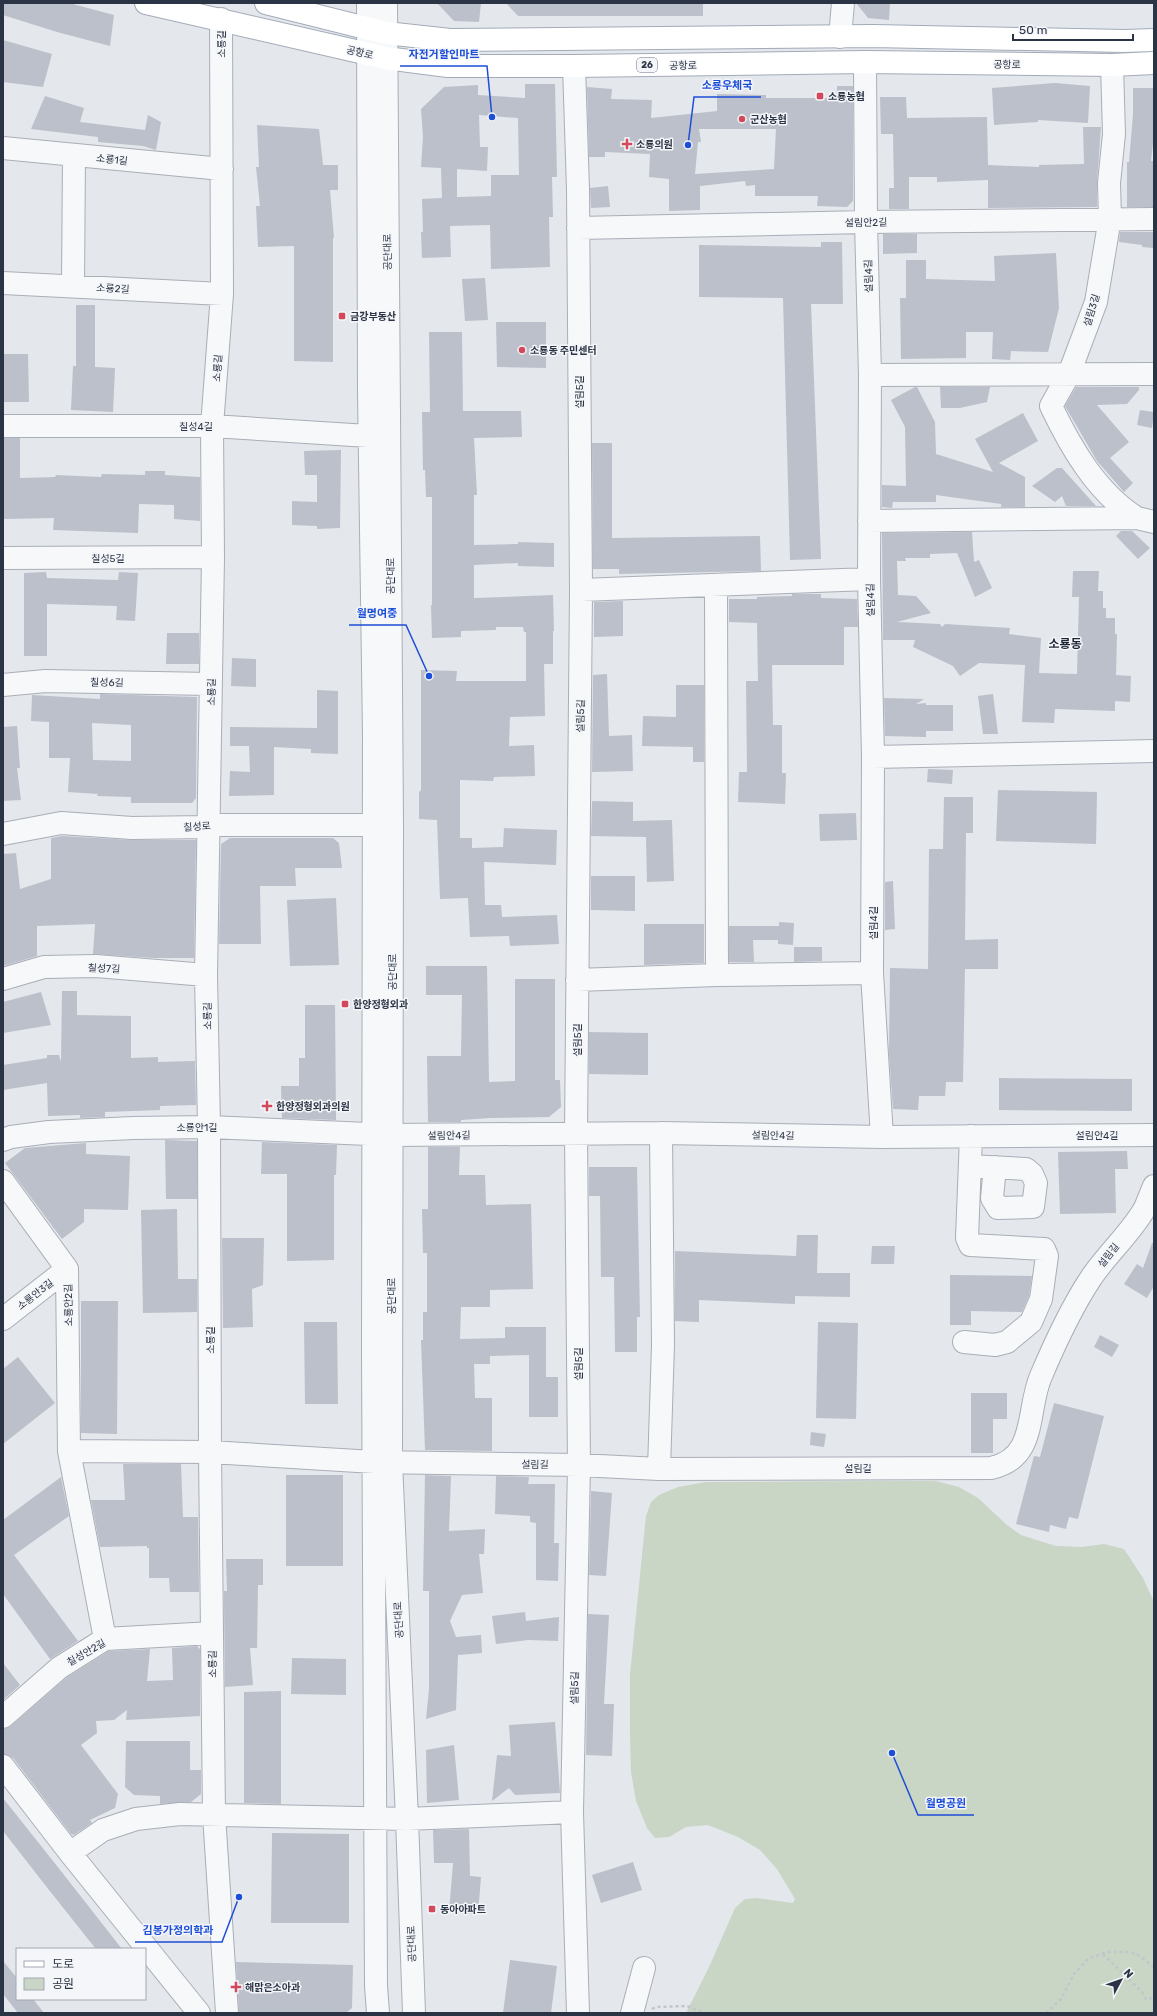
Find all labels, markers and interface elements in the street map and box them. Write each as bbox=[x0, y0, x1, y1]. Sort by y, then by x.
scale bar bbox=[1013, 16, 1133, 42]
text: 50 m bbox=[1019, 23, 1047, 37]
street label: 소룡길 bbox=[216, 30, 228, 58]
callout: 자전거할인마트 bbox=[400, 43, 487, 66]
street label: 공항로 bbox=[345, 44, 375, 62]
text: 자전거할인마트 bbox=[409, 48, 479, 61]
road number: 26 bbox=[637, 58, 657, 72]
street label: 공항로 bbox=[993, 59, 1021, 71]
street label: 공항로 bbox=[669, 60, 697, 72]
callout: 소룡우체국 bbox=[694, 74, 761, 97]
text: 소룡우체국 bbox=[702, 79, 752, 92]
marker: 소룡농협 bbox=[815, 91, 825, 101]
place label: 소룡농협 bbox=[828, 91, 865, 103]
marker: 군산농협 bbox=[737, 114, 747, 124]
place label: 군산농협 bbox=[750, 114, 787, 126]
marker: 소룡의원 bbox=[621, 138, 633, 150]
place label: 소룡의원 bbox=[636, 139, 673, 151]
street label: 소룡1길 bbox=[95, 152, 128, 168]
street label: 설림안2길 bbox=[845, 217, 887, 229]
street label: 공단대로 bbox=[382, 233, 394, 270]
street label: 설림4길 bbox=[862, 259, 876, 293]
street label: 소룡2길 bbox=[96, 282, 130, 296]
street label: 설림3길 bbox=[1081, 292, 1103, 328]
marker: 금강부동산 bbox=[337, 311, 347, 321]
place label: 금강부동산 bbox=[350, 311, 396, 323]
marker: 소룡동 주민센터 bbox=[517, 345, 527, 355]
place label: 소룡동 주민센터 bbox=[530, 345, 597, 357]
street label: 소룡길 bbox=[211, 354, 225, 382]
street label: 설림5길 bbox=[574, 375, 586, 409]
street label: 칠성4길 bbox=[179, 421, 213, 433]
street label: 칠성5길 bbox=[91, 553, 125, 565]
street label: 공단대로 bbox=[385, 558, 397, 594]
street label: 설림4길 bbox=[865, 583, 877, 617]
callout: 월명여중 bbox=[349, 602, 406, 625]
text: 월명여중 bbox=[357, 607, 397, 620]
district label: 소룡동 bbox=[1048, 637, 1082, 651]
street label: 칠성6길 bbox=[90, 677, 124, 689]
street label: 소룡길 bbox=[206, 678, 218, 706]
street label: 설림5길 bbox=[575, 699, 587, 733]
street label: 칠성로 bbox=[183, 820, 211, 834]
street label: 설림4길 bbox=[868, 906, 880, 940]
street label: 공단대로 bbox=[387, 954, 399, 990]
street label: 칠성7길 bbox=[87, 962, 121, 976]
marker: 한양정형외과 bbox=[340, 999, 350, 1009]
place label: 한양정형외과 bbox=[353, 999, 408, 1011]
street label: 소룡길 bbox=[202, 1002, 214, 1030]
street label: 설림5길 bbox=[572, 1023, 584, 1057]
marker: 한양정형외과의원 bbox=[261, 1100, 273, 1112]
place label: 한양정형외과의원 bbox=[276, 1101, 350, 1113]
street label: 소룡안1길 bbox=[176, 1122, 218, 1134]
street label: 설림안4길 bbox=[427, 1130, 471, 1142]
street label: 설림안4길 bbox=[751, 1130, 795, 1142]
street label: 설림안4길 bbox=[1075, 1130, 1119, 1142]
street label: 설림길 bbox=[1096, 1241, 1122, 1270]
street label: 소룡안3길 bbox=[15, 1277, 56, 1313]
street label: 공단대로 bbox=[386, 1278, 398, 1314]
street label: 소룡안2길 bbox=[63, 1284, 75, 1326]
street label: 소룡길 bbox=[205, 1326, 217, 1354]
street label: 설림5길 bbox=[573, 1347, 585, 1381]
street label: 설림길 bbox=[521, 1459, 549, 1471]
street label: 설림길 bbox=[844, 1463, 872, 1475]
street label: 공단대로 bbox=[392, 1601, 406, 1639]
street label: 칠성안2길 bbox=[65, 1637, 108, 1669]
street label: 소룡길 bbox=[207, 1650, 219, 1678]
street label: 설림5길 bbox=[569, 1671, 581, 1705]
callout: 월명공원 bbox=[918, 1792, 974, 1815]
text: 월명공원 bbox=[926, 1797, 966, 1810]
marker: 동아아파트 bbox=[427, 1904, 437, 1914]
place label: 동아아파트 bbox=[440, 1904, 486, 1916]
callout: 김봉가정의학과 bbox=[135, 1919, 222, 1942]
text: 김봉가정의학과 bbox=[143, 1924, 213, 1937]
street label: 공단대로 bbox=[405, 1925, 419, 1963]
legend bbox=[16, 1948, 146, 2000]
text: 도로 bbox=[52, 1957, 74, 1971]
north arrow bbox=[1101, 1960, 1141, 2000]
text: N bbox=[1121, 1967, 1136, 1981]
text: 공원 bbox=[52, 1977, 74, 1991]
marker: 해맑은소아과 bbox=[230, 1981, 242, 1993]
place label: 해맑은소아과 bbox=[245, 1982, 300, 1994]

